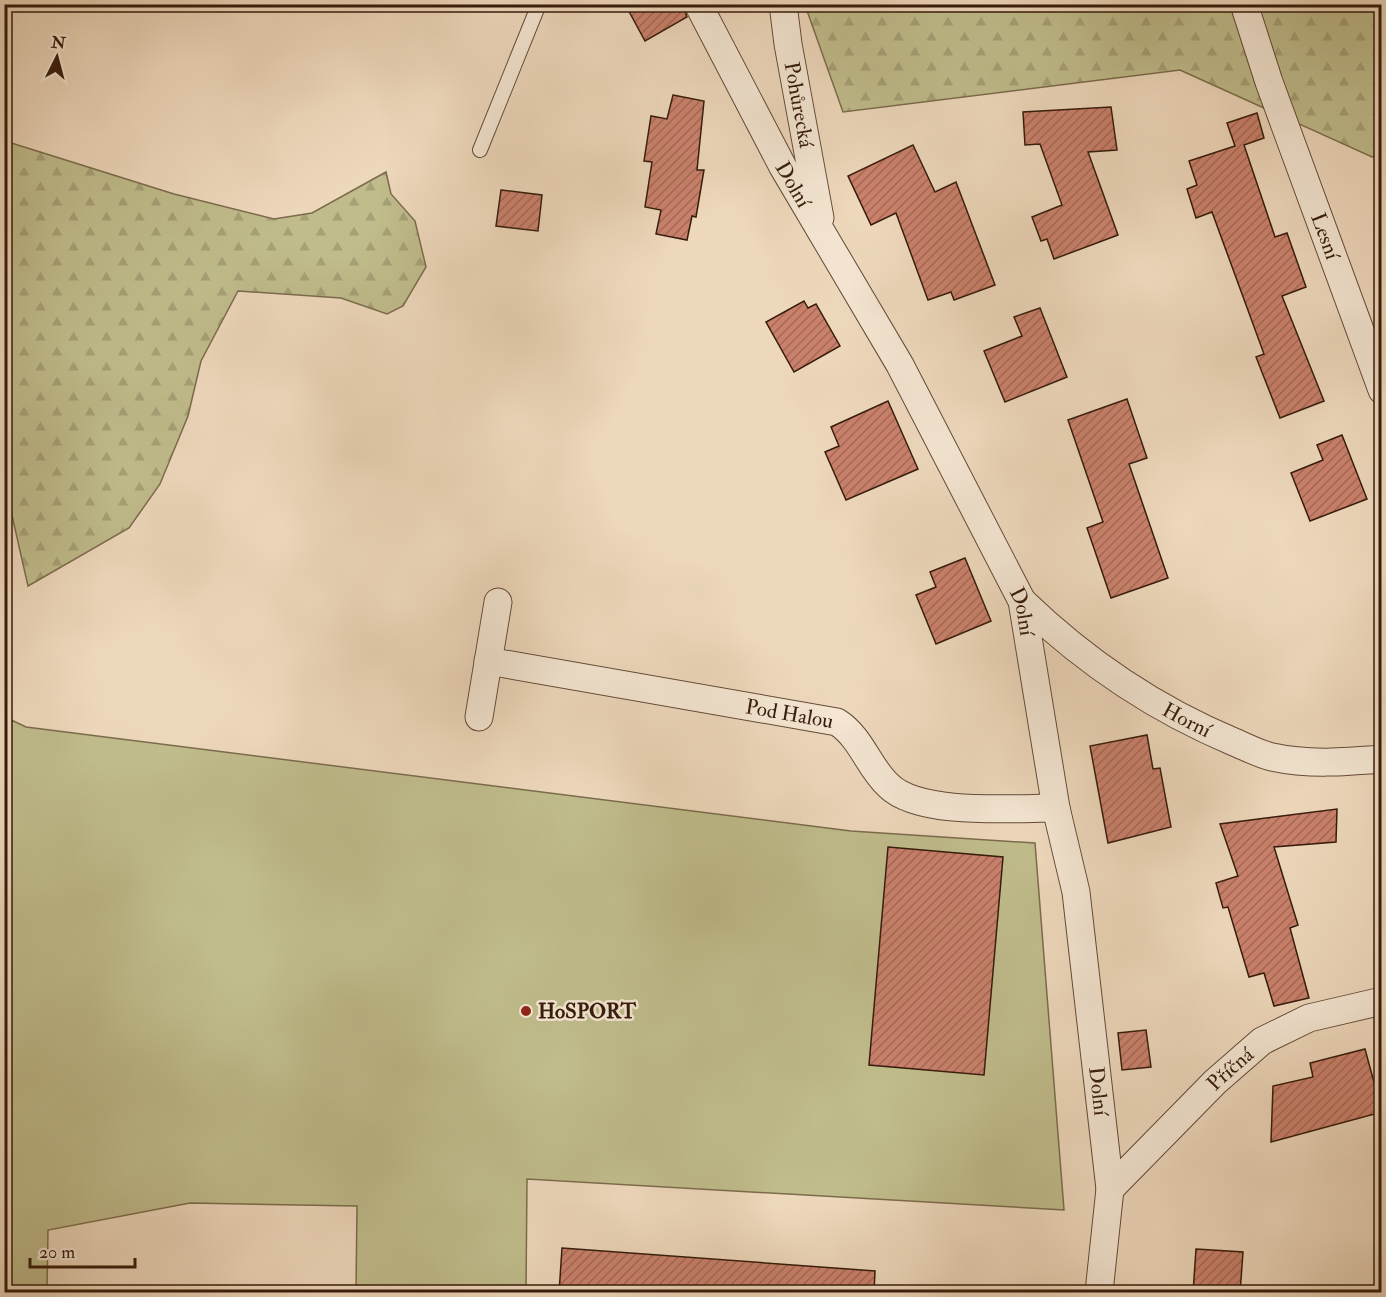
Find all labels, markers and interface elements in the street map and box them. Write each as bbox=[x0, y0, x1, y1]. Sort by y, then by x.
north arrow bbox=[27, 27, 87, 87]
text: N bbox=[49, 32, 67, 54]
street label: Pohůrecká bbox=[778, 60, 820, 150]
street label: Dolní bbox=[769, 157, 818, 214]
street label: Lesní bbox=[1304, 209, 1346, 265]
street label: Dolní bbox=[1003, 583, 1041, 639]
street label: Pod Halou bbox=[743, 693, 835, 735]
street label: Horní bbox=[1157, 696, 1217, 745]
place label: HoSPORT bbox=[538, 998, 636, 1025]
marker: HoSPORT bbox=[519, 1004, 533, 1018]
street label: Příčná bbox=[1201, 1041, 1260, 1097]
street label: Dolní bbox=[1082, 1065, 1115, 1118]
scale bar bbox=[30, 1231, 135, 1269]
text: 20 m bbox=[39, 1241, 75, 1264]

